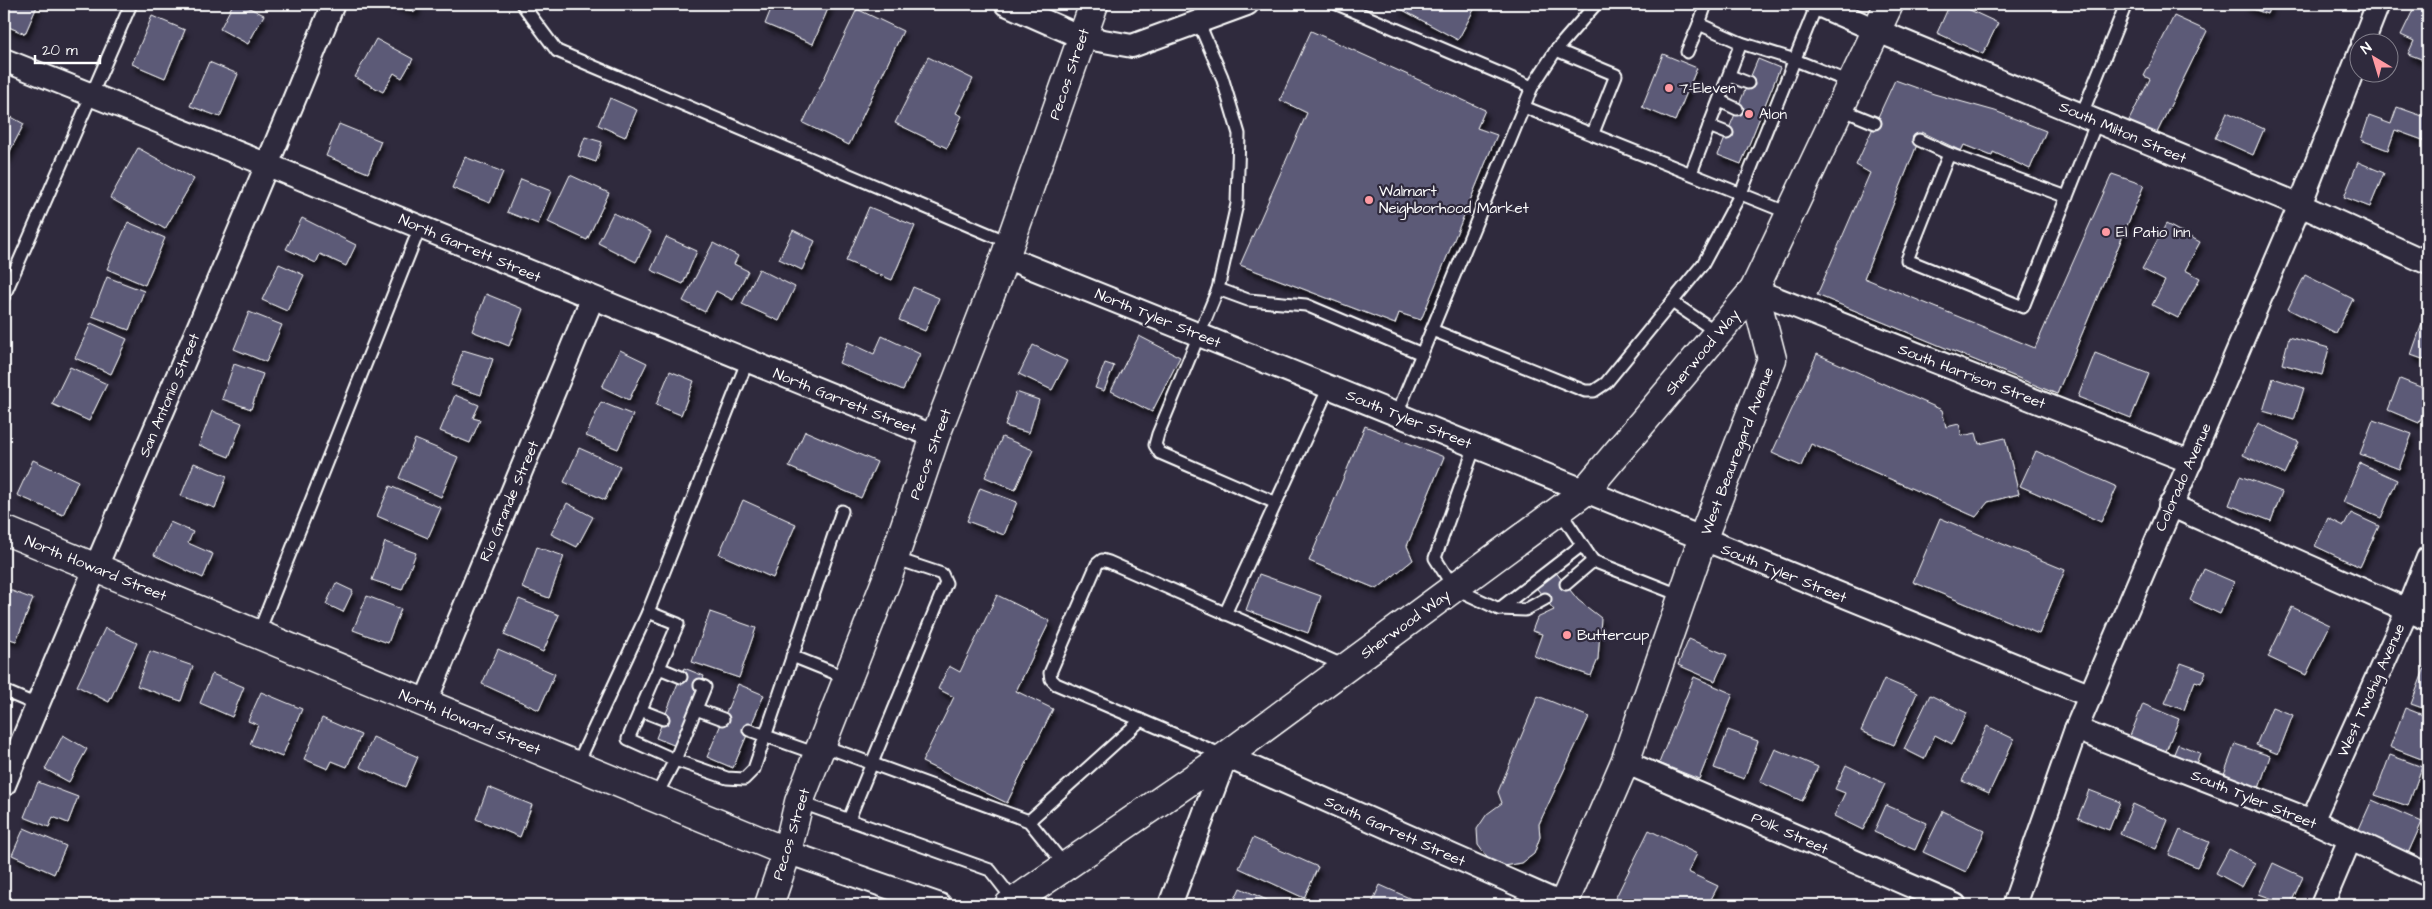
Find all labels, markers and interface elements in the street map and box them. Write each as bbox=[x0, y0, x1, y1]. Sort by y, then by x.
street label: Pecos Street bbox=[1044, 26, 1095, 123]
scale bar bbox=[35, 32, 100, 64]
north arrow bbox=[2350, 32, 2400, 82]
text: N bbox=[2357, 38, 2376, 59]
text: 20 m bbox=[42, 40, 78, 61]
place label: 7-Eleven bbox=[1679, 78, 1736, 99]
marker: 7-Eleven bbox=[1663, 82, 1675, 94]
street label: South Milton Street bbox=[2056, 96, 2190, 169]
place label: Alon bbox=[1759, 104, 1787, 125]
marker: Alon bbox=[1743, 108, 1755, 120]
place label: Walmart Neighborhood Market bbox=[1379, 181, 1529, 220]
marker: Walmart Neighborhood Market bbox=[1363, 194, 1375, 206]
street label: North Garrett Street bbox=[395, 209, 544, 288]
place label: El Patio Inn bbox=[2116, 222, 2191, 243]
marker: El Patio Inn bbox=[2100, 226, 2112, 238]
street label: North Tyler Street bbox=[1091, 284, 1224, 354]
street label: Sherwood Way bbox=[1660, 305, 1745, 400]
street label: San Antonio Street bbox=[134, 330, 205, 460]
street label: South Harrison Street bbox=[1895, 339, 2049, 414]
street label: North Garrett Street bbox=[770, 363, 920, 440]
street label: West Beauregard Avenue bbox=[1696, 364, 1780, 539]
street label: South Tyler Street bbox=[1342, 385, 1475, 455]
street label: Pecos Street bbox=[904, 406, 957, 503]
street label: Colorado Avenue bbox=[2150, 420, 2217, 535]
street label: Rio Grande Street bbox=[475, 438, 544, 565]
street label: North Howard Street bbox=[22, 530, 170, 607]
street label: South Tyler Street bbox=[1717, 539, 1850, 609]
street label: Sherwood Way bbox=[1356, 585, 1455, 665]
street label: West Twohig Avenue bbox=[2333, 620, 2411, 761]
place label: Buttercup bbox=[1577, 625, 1649, 646]
marker: Buttercup bbox=[1561, 629, 1573, 641]
street label: North Howard Street bbox=[396, 684, 544, 761]
street label: South Tyler Street bbox=[2187, 765, 2320, 835]
street label: Pecos Street bbox=[767, 785, 815, 883]
street label: South Garrett Street bbox=[1321, 791, 1469, 872]
street label: Polk Street bbox=[1748, 807, 1831, 860]

